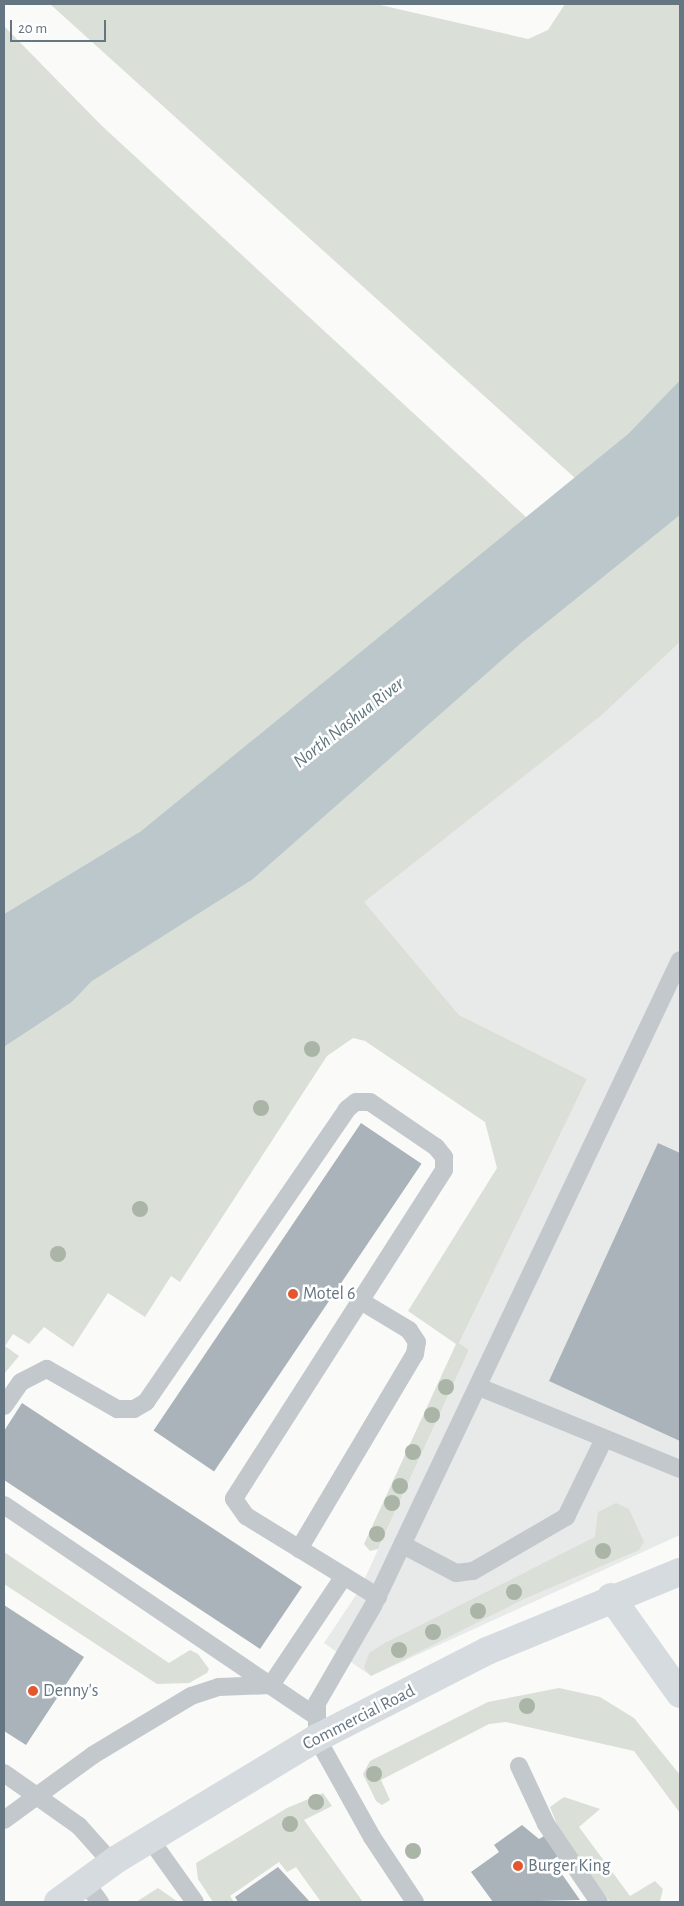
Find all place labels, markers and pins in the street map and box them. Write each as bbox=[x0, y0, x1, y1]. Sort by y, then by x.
place label: Motel 6 bbox=[303, 1283, 355, 1305]
marker: Motel 6 bbox=[287, 1288, 299, 1300]
place label: Denny's bbox=[43, 1680, 98, 1702]
marker: Denny's bbox=[27, 1685, 39, 1697]
place label: Burger King bbox=[528, 1855, 611, 1877]
marker: Burger King bbox=[512, 1860, 524, 1872]

